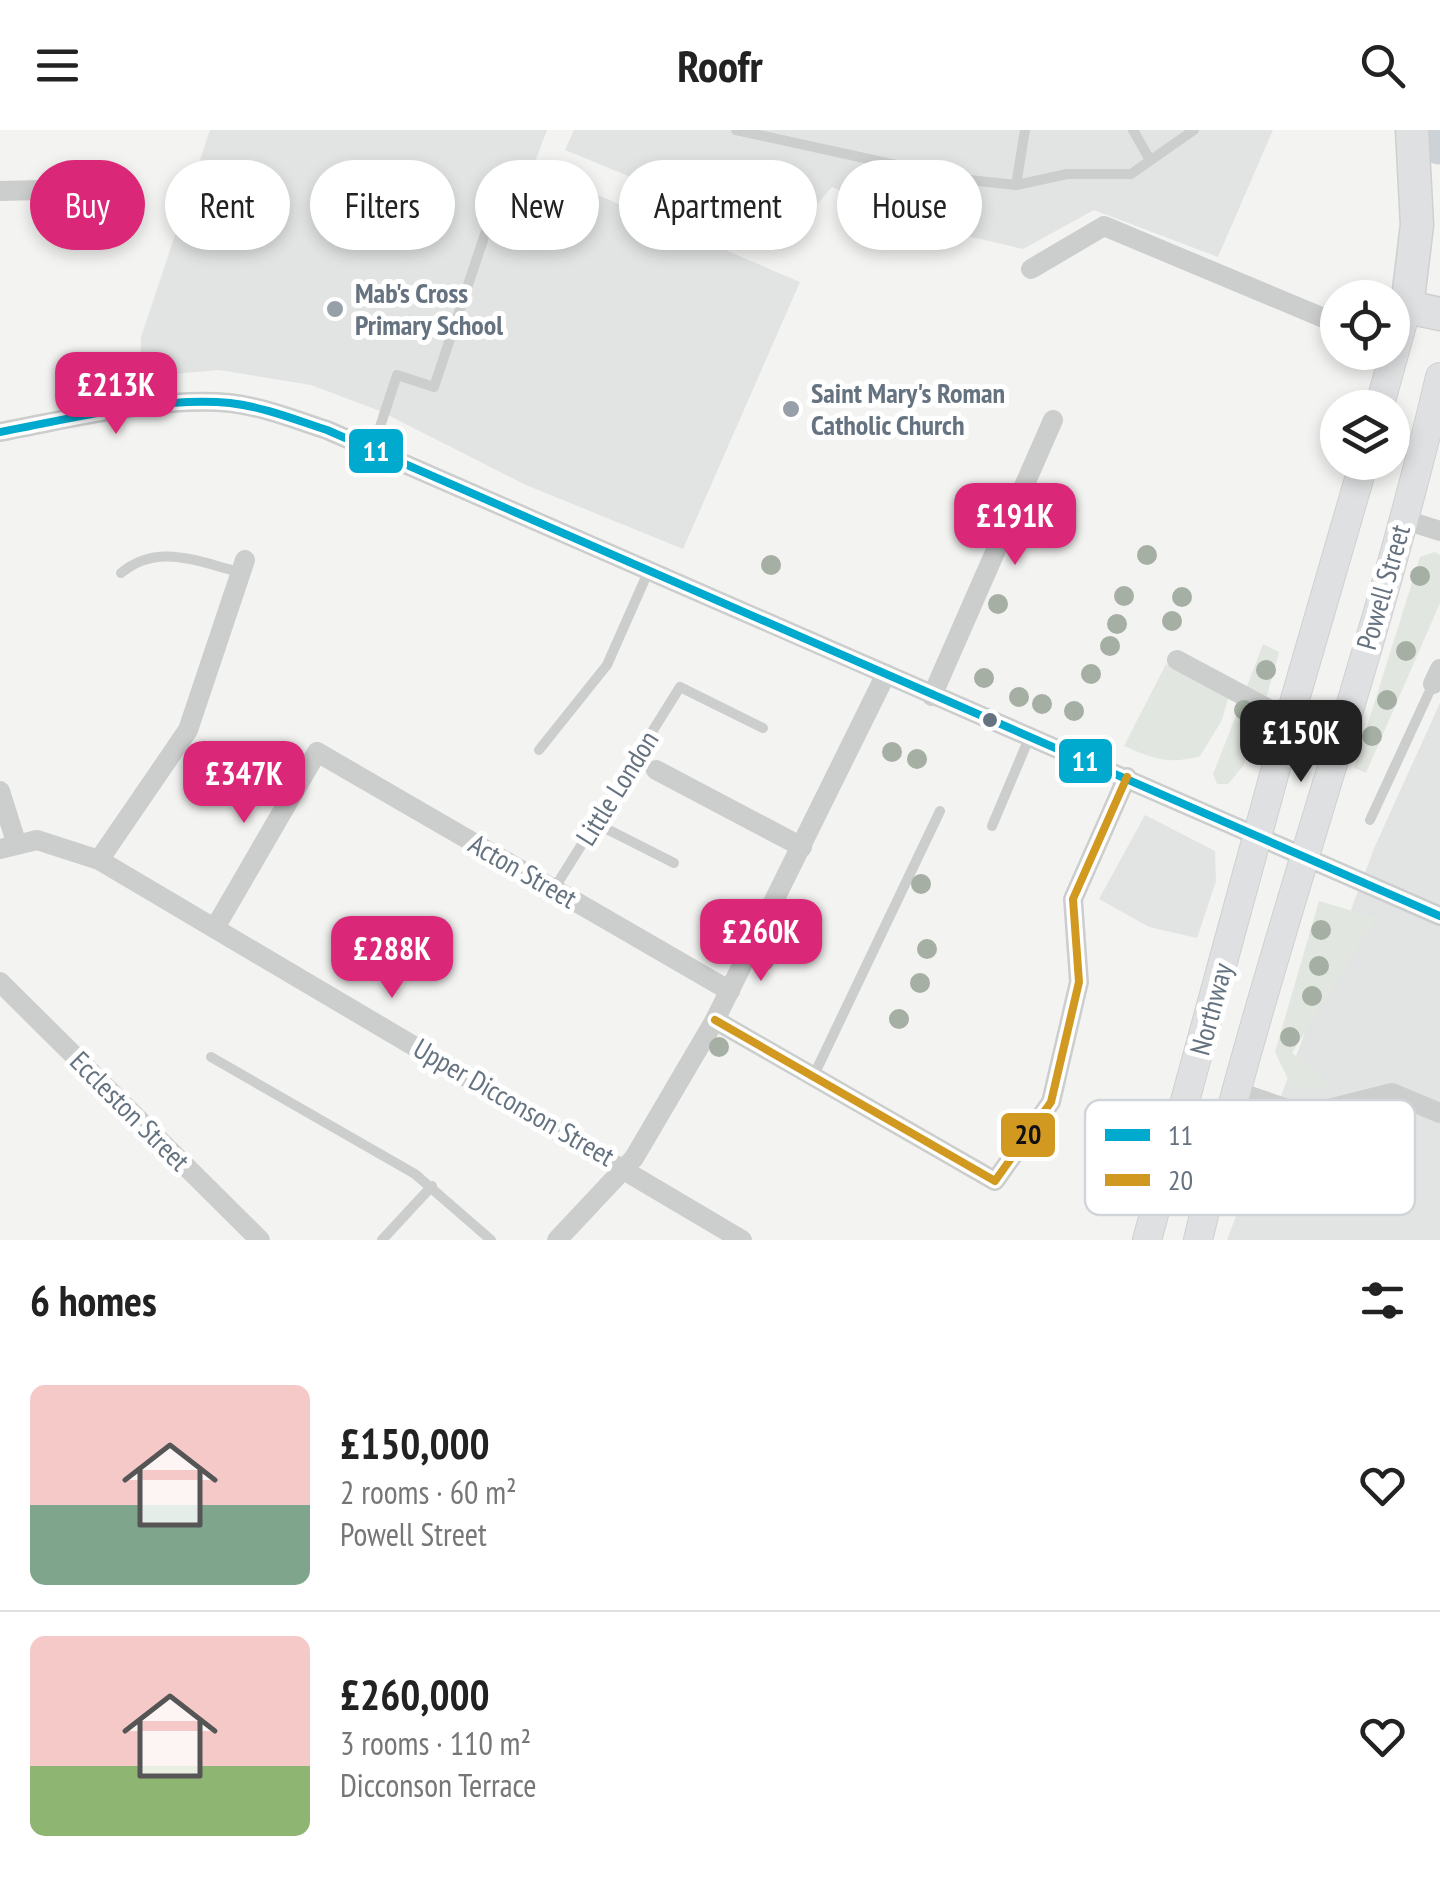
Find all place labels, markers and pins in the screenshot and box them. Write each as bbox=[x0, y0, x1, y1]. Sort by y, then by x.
place label: Mab's Cross Primary School bbox=[355, 274, 503, 343]
marker: Mab's Cross Primary School bbox=[324, 298, 346, 320]
pin: £213K bbox=[46, 352, 186, 437]
place label: Saint Mary's Roman Catholic Church bbox=[811, 374, 1005, 443]
marker: Saint Mary's Roman Catholic Church bbox=[780, 398, 802, 420]
pin: £191K bbox=[945, 483, 1085, 568]
pin: £150K bbox=[1231, 700, 1371, 785]
unlabelled marker bbox=[980, 710, 1000, 730]
pin: £347K bbox=[174, 741, 314, 826]
pin: £260K bbox=[691, 899, 831, 984]
pin: £288K bbox=[322, 916, 462, 1001]

